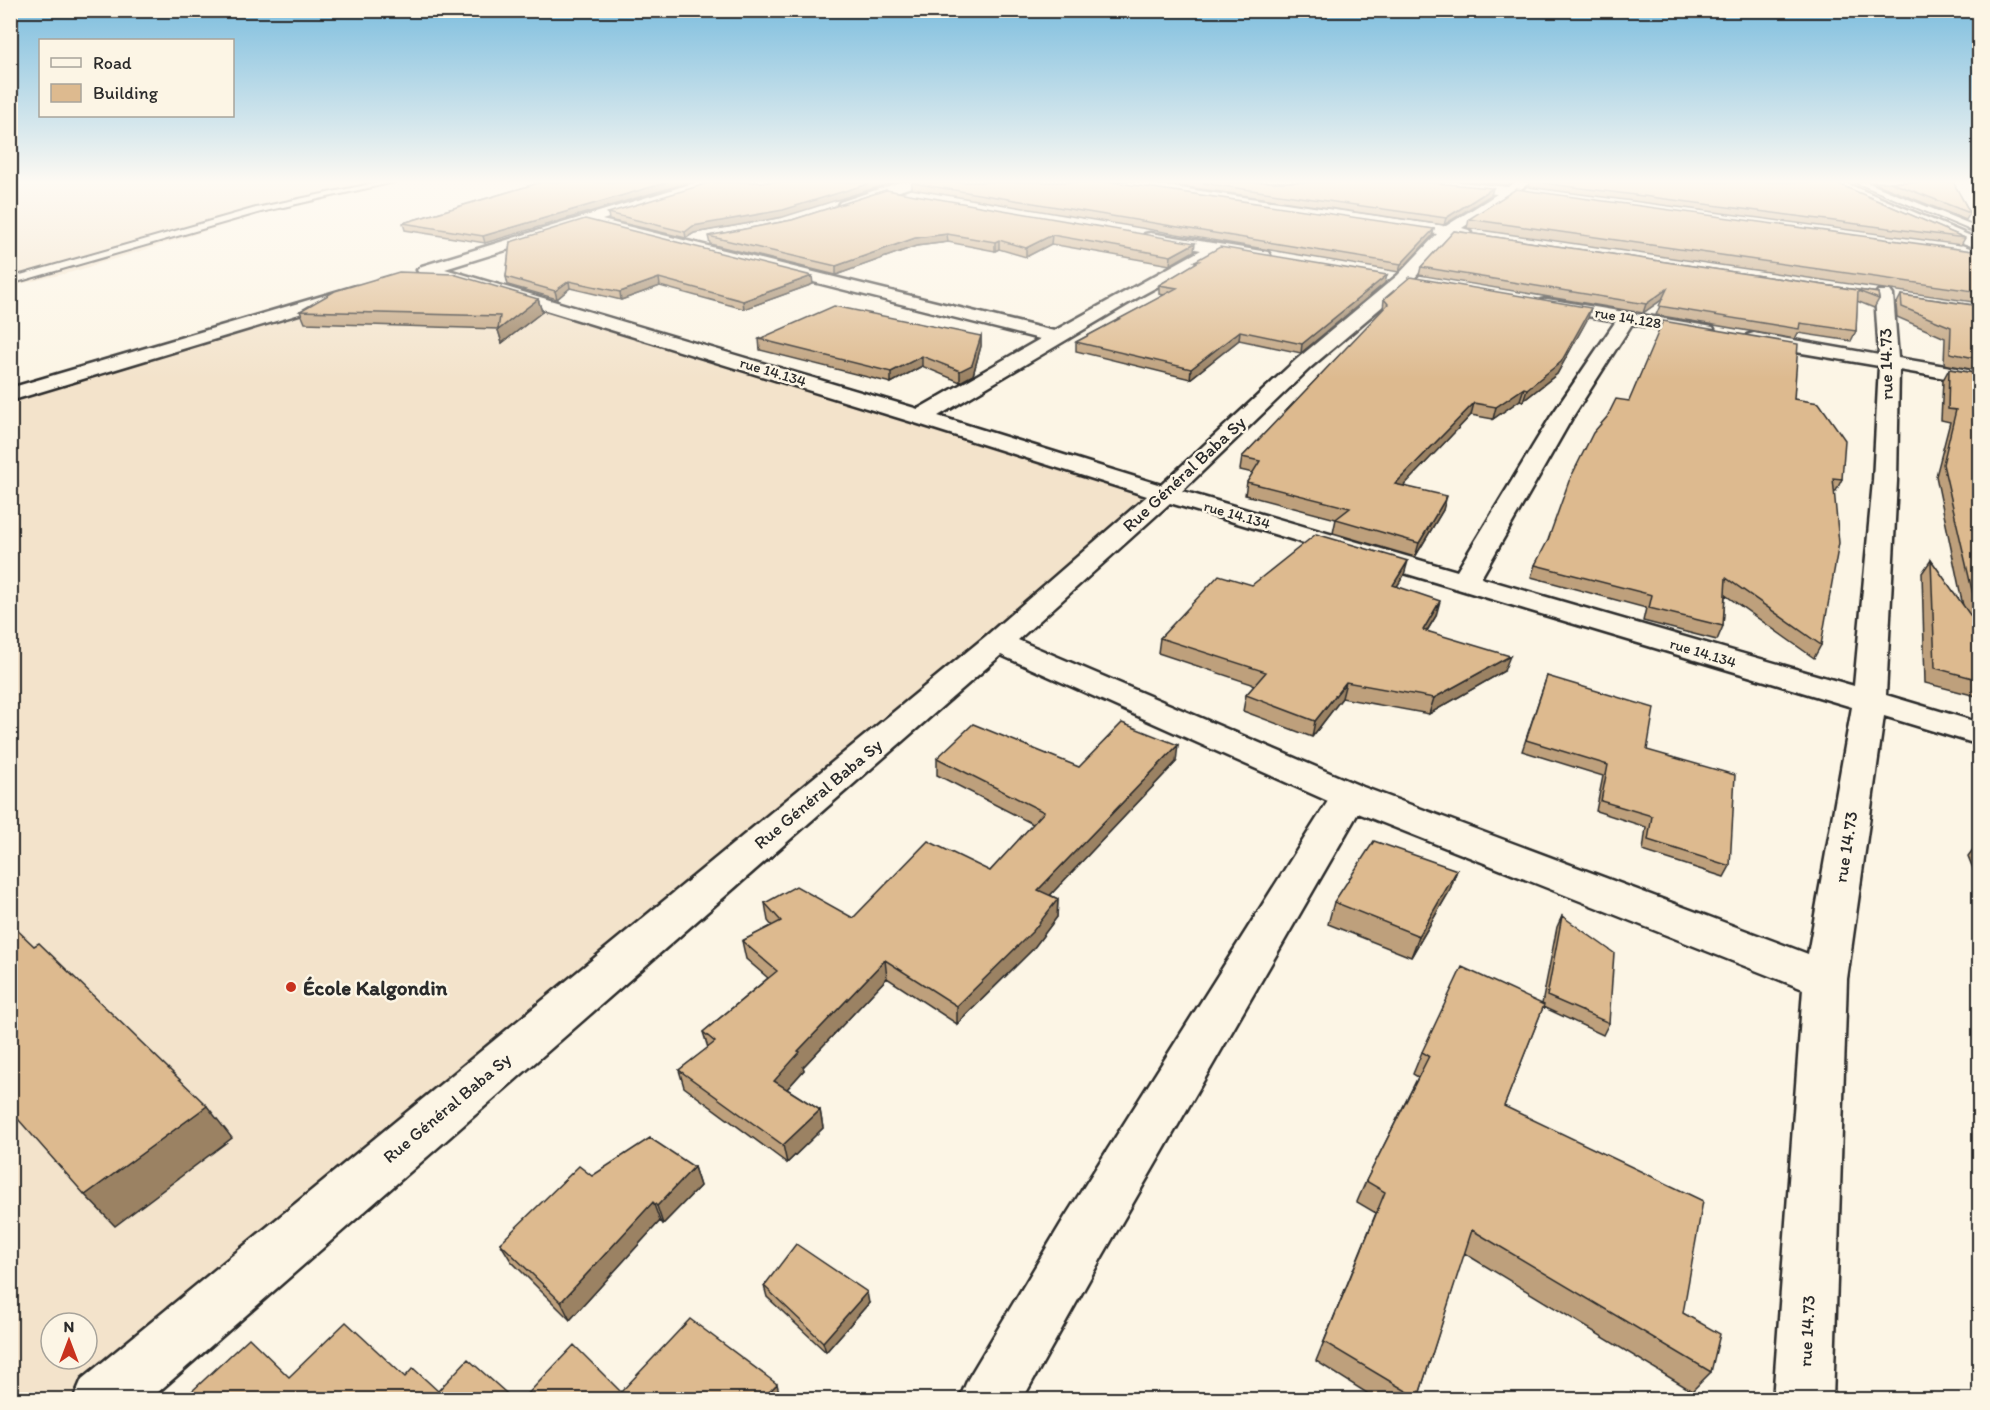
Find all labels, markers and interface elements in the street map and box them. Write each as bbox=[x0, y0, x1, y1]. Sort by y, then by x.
legend bbox=[39, 39, 234, 117]
text: Road bbox=[93, 52, 132, 74]
text: Building bbox=[93, 82, 159, 104]
street label: rue 14.128 bbox=[1593, 303, 1663, 333]
street label: rue 14.73 bbox=[1874, 328, 1898, 400]
street label: rue 14.134 bbox=[738, 353, 808, 391]
street label: Rue Général Baba Sy bbox=[1118, 411, 1251, 537]
street label: rue 14.134 bbox=[1202, 497, 1272, 533]
street label: rue 14.134 bbox=[1668, 634, 1738, 672]
street label: Rue Général Baba Sy bbox=[750, 734, 887, 854]
street label: rue 14.73 bbox=[1830, 810, 1863, 884]
place label: École Kalgondin bbox=[303, 975, 448, 1001]
marker: École Kalgondin bbox=[284, 980, 298, 994]
street label: Rue Général Baba Sy bbox=[379, 1048, 516, 1168]
street label: rue 14.73 bbox=[1794, 1294, 1820, 1368]
north arrow bbox=[39, 1311, 99, 1371]
text: N bbox=[64, 1317, 74, 1336]

